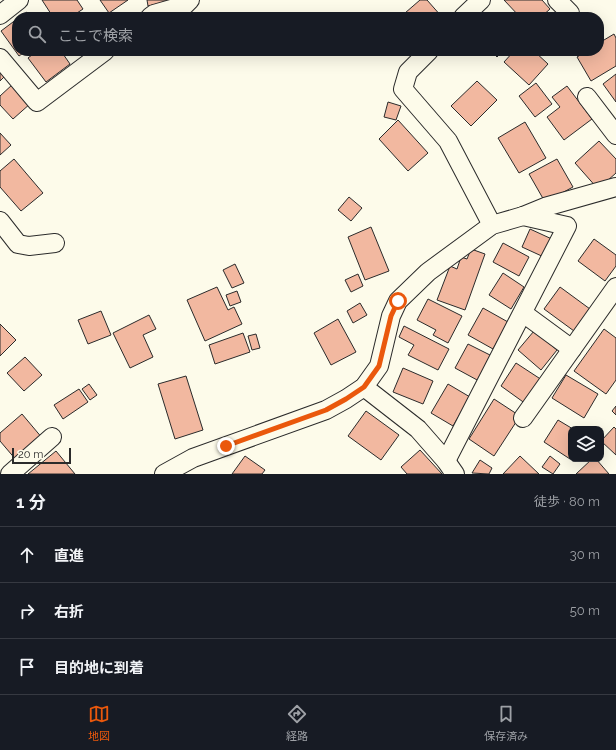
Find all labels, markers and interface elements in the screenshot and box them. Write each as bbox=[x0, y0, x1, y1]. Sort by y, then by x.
search box bbox=[12, 12, 604, 56]
icon: search bbox=[26, 23, 48, 45]
text: ここで検索 bbox=[58, 27, 133, 45]
route start bbox=[389, 292, 407, 310]
map controls bbox=[568, 426, 604, 462]
button: layers bbox=[568, 426, 604, 462]
route end bbox=[217, 437, 235, 455]
scale bar bbox=[12, 446, 71, 465]
text: 20 m bbox=[18, 448, 43, 461]
text: 1 分 bbox=[16, 492, 45, 512]
text: 徒歩 · 80 m bbox=[534, 494, 600, 509]
icon: ahead bbox=[16, 544, 38, 566]
text: 直進 bbox=[54, 547, 84, 565]
text: 30 m bbox=[570, 547, 600, 562]
icon: right bbox=[16, 600, 38, 622]
text: 右折 bbox=[54, 603, 84, 621]
text: 50 m bbox=[570, 603, 600, 618]
icon: arrive bbox=[16, 656, 38, 678]
text: 目的地に到着 bbox=[54, 659, 144, 677]
tab: 地図 bbox=[88, 703, 110, 743]
tab: 経路 bbox=[286, 703, 308, 743]
tab: 保存済み bbox=[484, 703, 528, 743]

